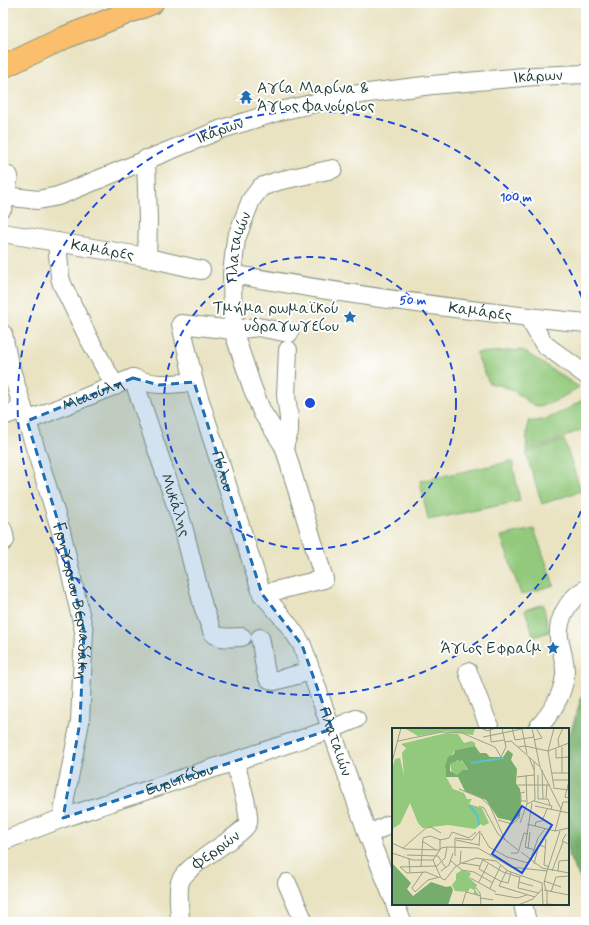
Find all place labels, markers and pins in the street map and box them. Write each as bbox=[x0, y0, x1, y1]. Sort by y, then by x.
place label: Αγία Μαρίνα & Άγιος Φανούριος bbox=[257, 78, 374, 117]
temple icon: Αγία Μαρίνα & Άγιος Φανούριος bbox=[238, 89, 254, 105]
place label: Τμήμα ρωμαϊκού υδραγωγείου bbox=[213, 298, 339, 337]
place icon: Τμήμα ρωμαϊκού υδραγωγείου bbox=[342, 309, 358, 325]
centre of rings bbox=[303, 396, 317, 410]
place label: Άγιος Εφραίμ bbox=[441, 638, 542, 659]
place icon: Άγιος Εφραίμ bbox=[545, 640, 561, 656]

